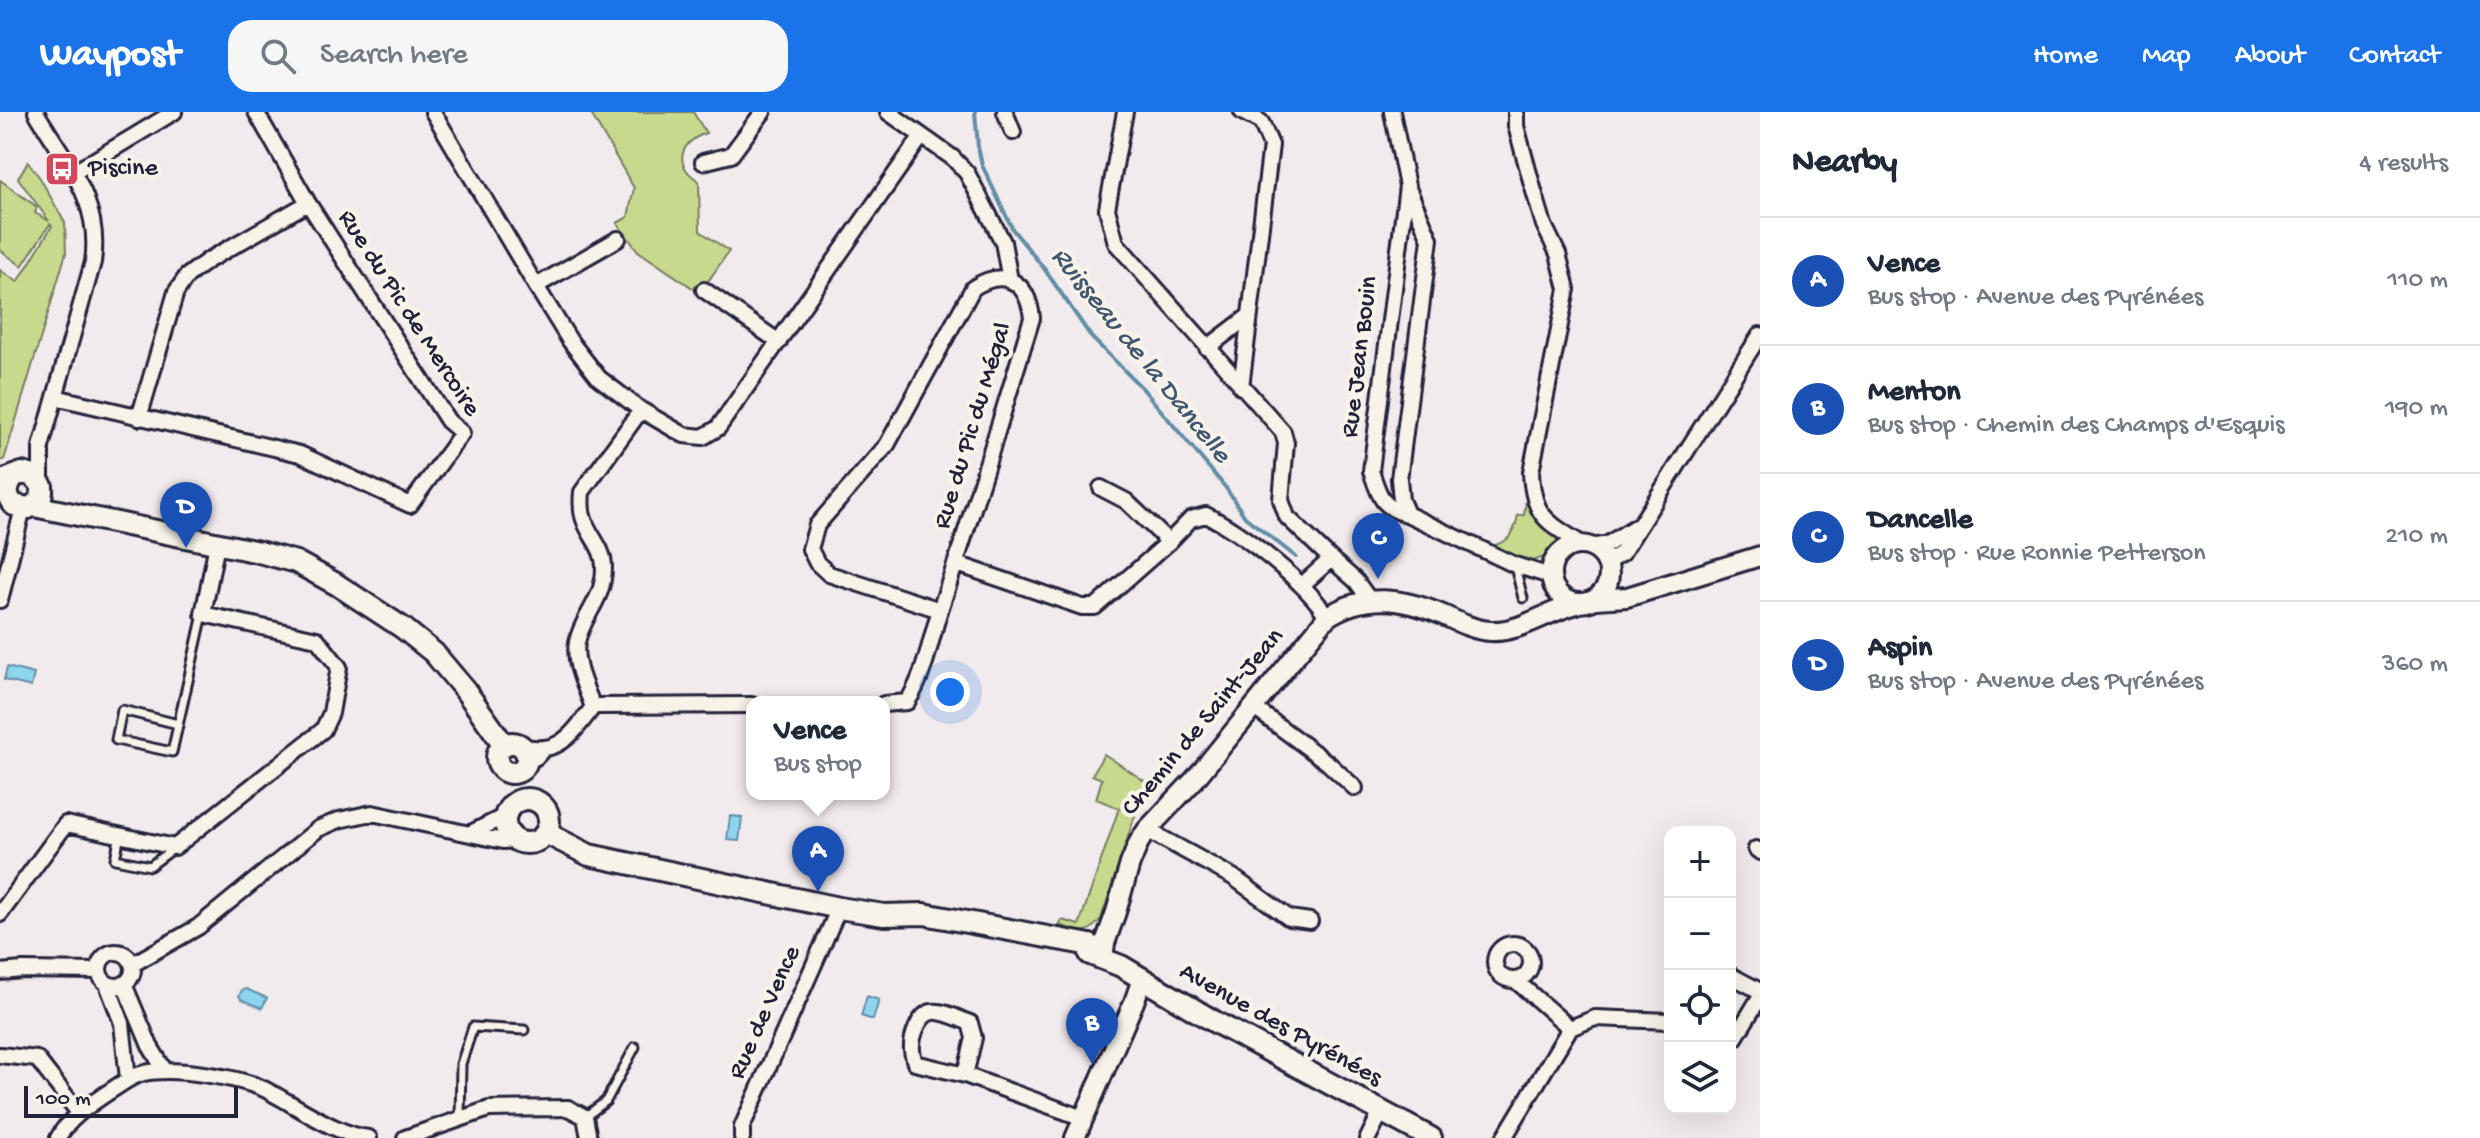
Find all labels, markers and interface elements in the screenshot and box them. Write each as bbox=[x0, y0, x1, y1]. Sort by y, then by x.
search box bbox=[228, 20, 788, 92]
text: Waypost bbox=[40, 34, 180, 78]
icon: search bbox=[256, 34, 300, 78]
text: Search here bbox=[320, 39, 468, 74]
text: Home bbox=[2033, 40, 2098, 73]
text: Map bbox=[2142, 40, 2191, 73]
text: About bbox=[2235, 40, 2305, 73]
text: Contact bbox=[2349, 40, 2440, 73]
text: Nearby bbox=[1792, 144, 1897, 184]
text: 4 results bbox=[2359, 149, 2448, 180]
bus stop icon: Piscine bbox=[43, 150, 81, 188]
place label: Piscine bbox=[87, 154, 158, 185]
street label: Rue du Pic de Mercoire bbox=[330, 205, 487, 424]
water label: Ruisseau de la Dancelle bbox=[1043, 241, 1238, 472]
text: Vence bbox=[1868, 248, 1940, 283]
text: A bbox=[1810, 266, 1826, 297]
text: 110 m bbox=[2388, 266, 2448, 297]
street label: Rue Jean Bouin bbox=[1336, 274, 1386, 440]
text: Bus stop · Avenue des Pyrénées bbox=[1868, 283, 2203, 314]
street label: Rue du Pic du Mégal bbox=[928, 319, 1020, 533]
text: Menton bbox=[1868, 376, 1961, 411]
text: B bbox=[1811, 394, 1825, 425]
text: 190 m bbox=[2385, 394, 2448, 425]
text: Bus stop · Chemin des Champs d'Esquis bbox=[1868, 411, 2285, 442]
pin: D bbox=[160, 482, 212, 548]
text: Dancelle bbox=[1868, 504, 1973, 539]
pin: C bbox=[1352, 513, 1404, 579]
text: C bbox=[1811, 522, 1825, 553]
text: 210 m bbox=[2385, 522, 2448, 553]
text: Bus stop · Rue Ronnie Petterson bbox=[1868, 539, 2206, 570]
street label: Chemin de Saint-Jean bbox=[1116, 622, 1292, 823]
text: Aspin bbox=[1868, 632, 1932, 667]
text: D bbox=[1810, 650, 1826, 681]
text: 360 m bbox=[2382, 650, 2448, 681]
text: Bus stop · Avenue des Pyrénées bbox=[1868, 667, 2203, 698]
your location bbox=[930, 672, 970, 712]
popup bbox=[746, 696, 890, 800]
text: Vence bbox=[774, 715, 846, 750]
text: Bus stop bbox=[774, 750, 862, 781]
pin: A bbox=[792, 826, 844, 892]
map controls bbox=[1664, 826, 1736, 1114]
button: + bbox=[1664, 826, 1736, 898]
button: − bbox=[1664, 898, 1736, 970]
street label: Rue de Vence bbox=[723, 941, 809, 1084]
street label: Avenue des Pyrénées bbox=[1173, 957, 1388, 1095]
button: locate bbox=[1664, 970, 1736, 1042]
pin: B bbox=[1066, 998, 1118, 1064]
button: layers bbox=[1664, 1042, 1736, 1114]
scale bar bbox=[24, 1082, 238, 1118]
text: 100 m bbox=[36, 1087, 91, 1113]

